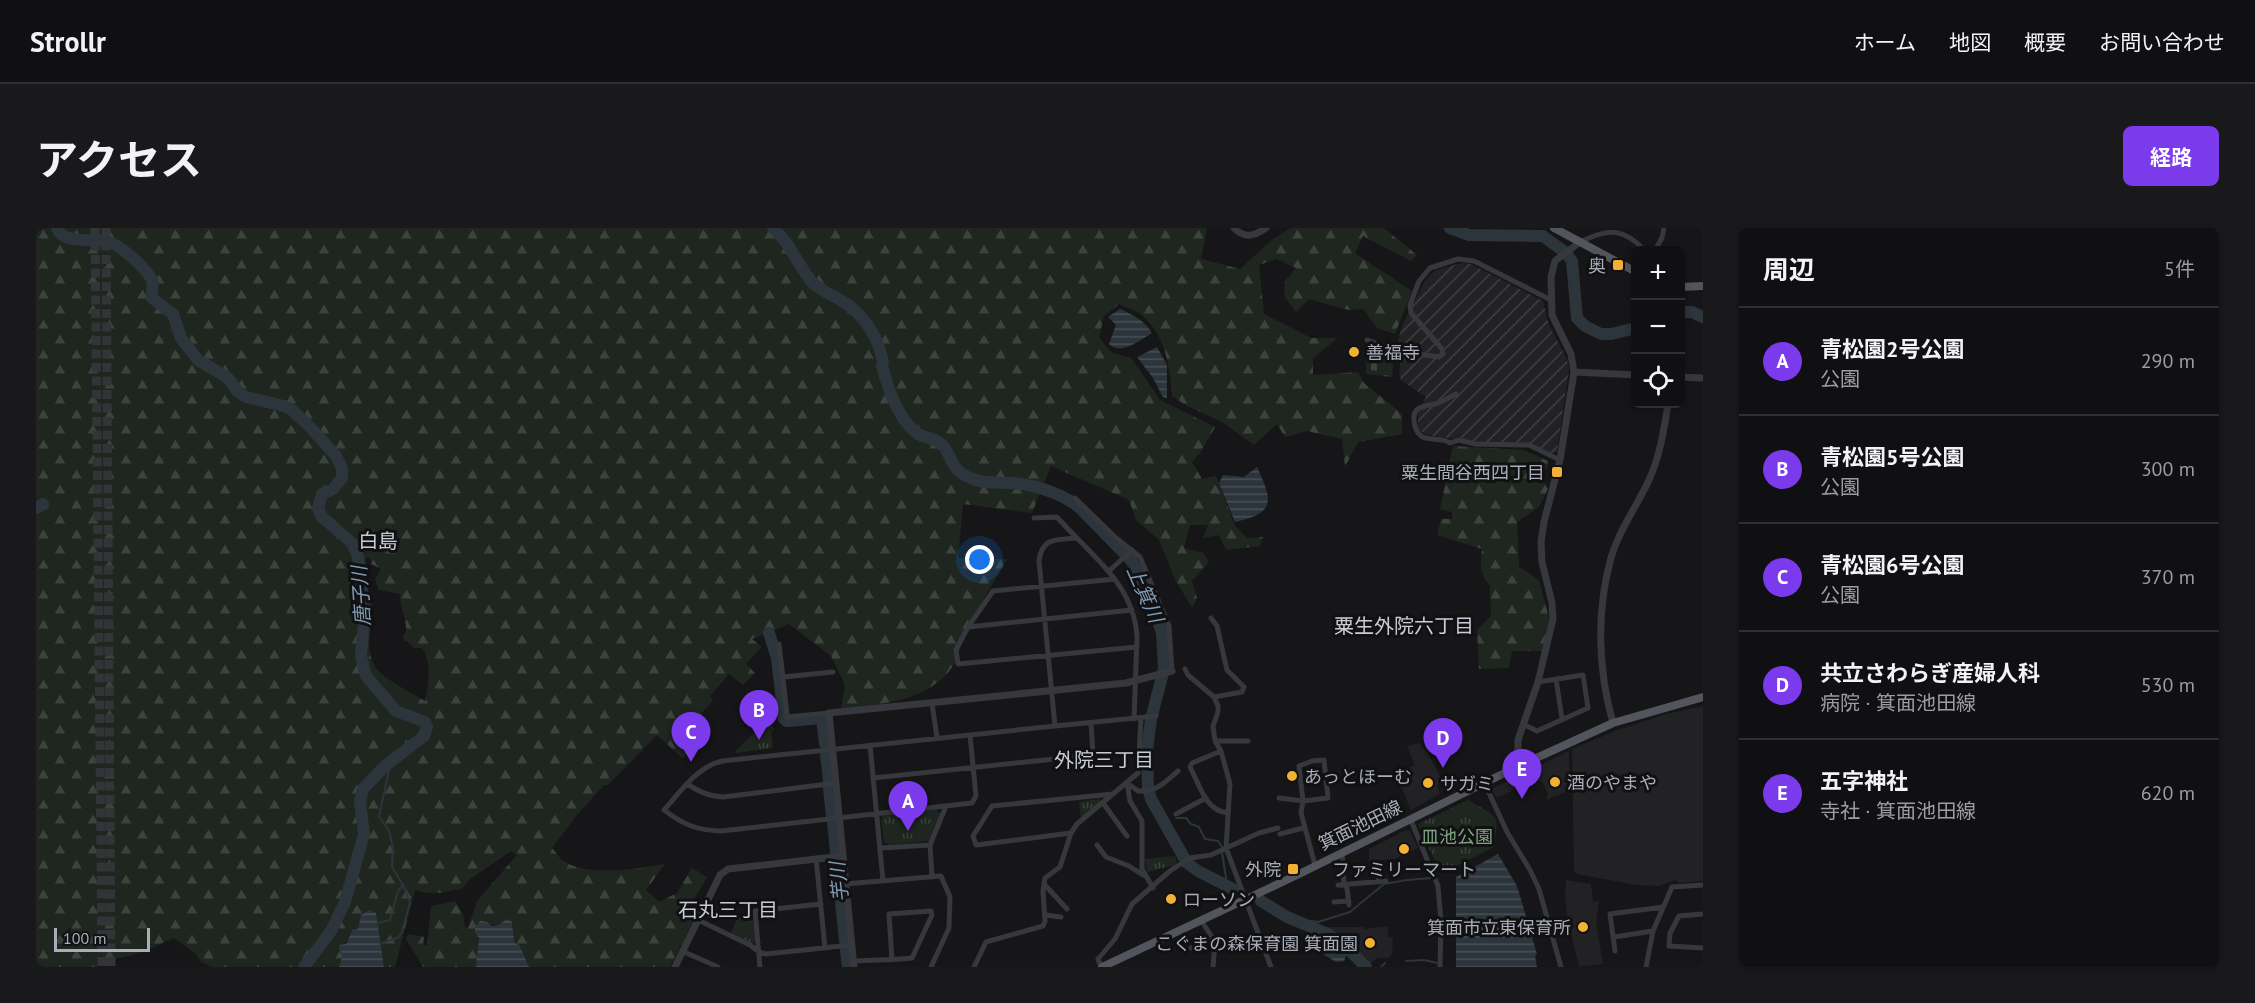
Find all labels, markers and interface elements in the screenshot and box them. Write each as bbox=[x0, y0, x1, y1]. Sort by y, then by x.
text: Strollr bbox=[30, 23, 106, 60]
text: ホーム bbox=[1854, 29, 1916, 56]
text: 地図 bbox=[1949, 29, 1991, 56]
text: 概要 bbox=[2024, 29, 2066, 56]
text: お問い合わせ bbox=[2099, 29, 2225, 56]
button: 経路 bbox=[2123, 126, 2219, 186]
text: アクセス bbox=[36, 132, 202, 187]
map controls bbox=[1631, 246, 1685, 408]
button: + bbox=[1631, 246, 1685, 300]
text: 周辺 bbox=[1763, 253, 1815, 286]
place label: 奥 bbox=[1588, 254, 1606, 277]
text: 5件 bbox=[2164, 256, 2195, 282]
marker: 奥 bbox=[1611, 258, 1625, 272]
button: − bbox=[1631, 300, 1685, 354]
text: 青松園2号公園 bbox=[1820, 335, 1964, 363]
place label: 善福寺 bbox=[1366, 341, 1420, 364]
marker: 善福寺 bbox=[1347, 345, 1361, 359]
text: A bbox=[1776, 348, 1789, 374]
text: 290 m bbox=[2141, 348, 2195, 374]
button: locate bbox=[1631, 354, 1685, 408]
text: 公園 bbox=[1820, 366, 1860, 392]
text: 青松園5号公園 bbox=[1820, 443, 1964, 471]
text: B bbox=[1777, 456, 1788, 482]
text: 300 m bbox=[2141, 456, 2195, 482]
place label: 粟生間谷西四丁目 bbox=[1401, 461, 1545, 484]
marker: 粟生間谷西四丁目 bbox=[1550, 465, 1564, 479]
text: 公園 bbox=[1820, 474, 1860, 500]
district label: 白島 bbox=[358, 528, 398, 554]
your location bbox=[965, 545, 994, 574]
text: 青松園6号公園 bbox=[1820, 551, 1964, 579]
water label: 上箕川 bbox=[1121, 561, 1170, 629]
water label: 唐子川 bbox=[346, 563, 376, 627]
text: C bbox=[1777, 564, 1788, 590]
text: 370 m bbox=[2141, 564, 2195, 590]
text: 公園 bbox=[1820, 582, 1860, 608]
district label: 粟生外院六丁目 bbox=[1334, 613, 1474, 639]
text: 共立さわらぎ産婦人科 bbox=[1820, 659, 2040, 687]
text: D bbox=[1776, 672, 1789, 698]
text: 530 m bbox=[2141, 672, 2195, 698]
pin: B bbox=[740, 690, 778, 740]
text: 病院 · 箕面池田線 bbox=[1820, 690, 1976, 716]
pin: C bbox=[672, 712, 710, 762]
pin: D bbox=[1424, 718, 1462, 768]
district label: 外院三丁目 bbox=[1054, 747, 1154, 773]
pin: E bbox=[1502, 750, 1542, 799]
place label: あっとほーむ bbox=[1304, 765, 1412, 788]
text: 五字神社 bbox=[1820, 767, 1908, 795]
marker: あっとほーむ bbox=[1285, 769, 1299, 783]
place label: 酒のやまや bbox=[1567, 771, 1657, 794]
place label: サガミ bbox=[1440, 772, 1494, 795]
marker: 酒のやまや bbox=[1548, 775, 1562, 789]
marker: サガミ bbox=[1421, 776, 1435, 790]
text: E bbox=[1777, 780, 1788, 806]
text: 620 m bbox=[2141, 780, 2195, 806]
pin: A bbox=[888, 782, 928, 831]
street label: 箕面池田線 bbox=[1315, 795, 1405, 855]
text: 寺社 · 箕面池田線 bbox=[1820, 798, 1976, 824]
park label: 皿池公園 bbox=[1421, 825, 1493, 848]
marker: ファミリーマート bbox=[1397, 842, 1411, 856]
place label: 外院 bbox=[1245, 858, 1281, 881]
place label: ファミリーマート bbox=[1332, 858, 1476, 881]
water label: 芋川 bbox=[824, 859, 854, 903]
marker: 外院 bbox=[1286, 862, 1300, 876]
place label: ローソン bbox=[1183, 888, 1255, 911]
marker: ローソン bbox=[1164, 892, 1178, 906]
district label: 石丸三丁目 bbox=[678, 897, 778, 923]
place label: 箕面市立東保育所 bbox=[1427, 916, 1571, 939]
marker: 箕面市立東保育所 bbox=[1576, 920, 1590, 934]
scale bar bbox=[54, 925, 150, 952]
text: 100 m bbox=[63, 928, 106, 948]
place label: こぐまの森保育園 箕面園 bbox=[1155, 932, 1358, 955]
marker: こぐまの森保育園 箕面園 bbox=[1363, 936, 1377, 950]

